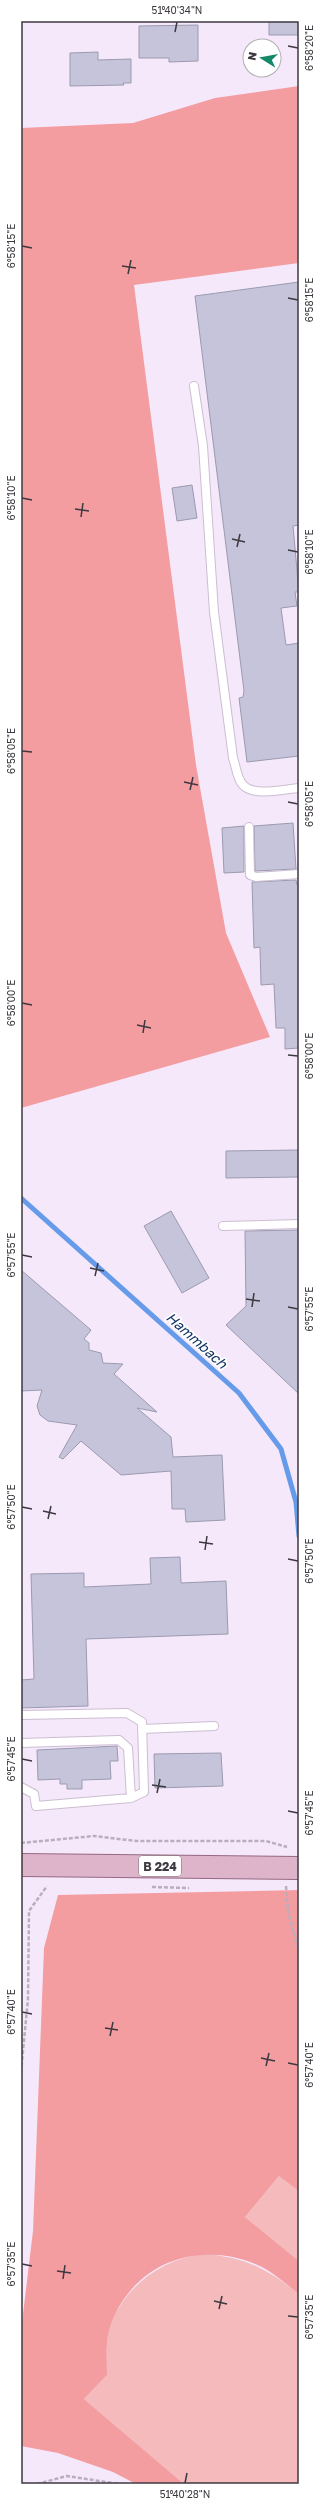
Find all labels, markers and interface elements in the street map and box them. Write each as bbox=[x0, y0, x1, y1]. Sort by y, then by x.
text: 51°40'34"N bbox=[152, 4, 202, 16]
text: 6°58'20"E bbox=[303, 25, 315, 71]
north arrow bbox=[242, 38, 282, 78]
text: N bbox=[245, 51, 259, 61]
text: 6°58'15"E bbox=[5, 224, 17, 268]
text: 6°58'15"E bbox=[303, 278, 315, 322]
text: 6°58'10"E bbox=[5, 475, 17, 521]
text: 6°58'10"E bbox=[303, 529, 315, 575]
text: 6°58'05"E bbox=[5, 728, 17, 774]
text: 6°58'05"E bbox=[303, 781, 315, 827]
text: 6°58'00"E bbox=[5, 980, 17, 1026]
text: 6°58'00"E bbox=[303, 1033, 315, 1079]
text: 6°57'55"E bbox=[5, 1233, 17, 1277]
text: 6°57'55"E bbox=[303, 1287, 315, 1331]
water label: Hammbach bbox=[163, 1308, 232, 1373]
text: 6°57'50"E bbox=[5, 1484, 17, 1530]
text: 6°57'50"E bbox=[303, 1538, 315, 1584]
text: 6°57'45"E bbox=[5, 1736, 17, 1782]
text: 6°57'45"E bbox=[303, 1790, 315, 1836]
road number: B 224 bbox=[139, 1856, 181, 1876]
text: 6°57'40"E bbox=[5, 1989, 17, 2035]
text: 6°57'40"E bbox=[303, 2042, 315, 2088]
text: 6°57'35"E bbox=[5, 2242, 17, 2286]
text: 6°57'35"E bbox=[303, 2295, 315, 2339]
text: 51°40'28"N bbox=[160, 2488, 210, 2500]

